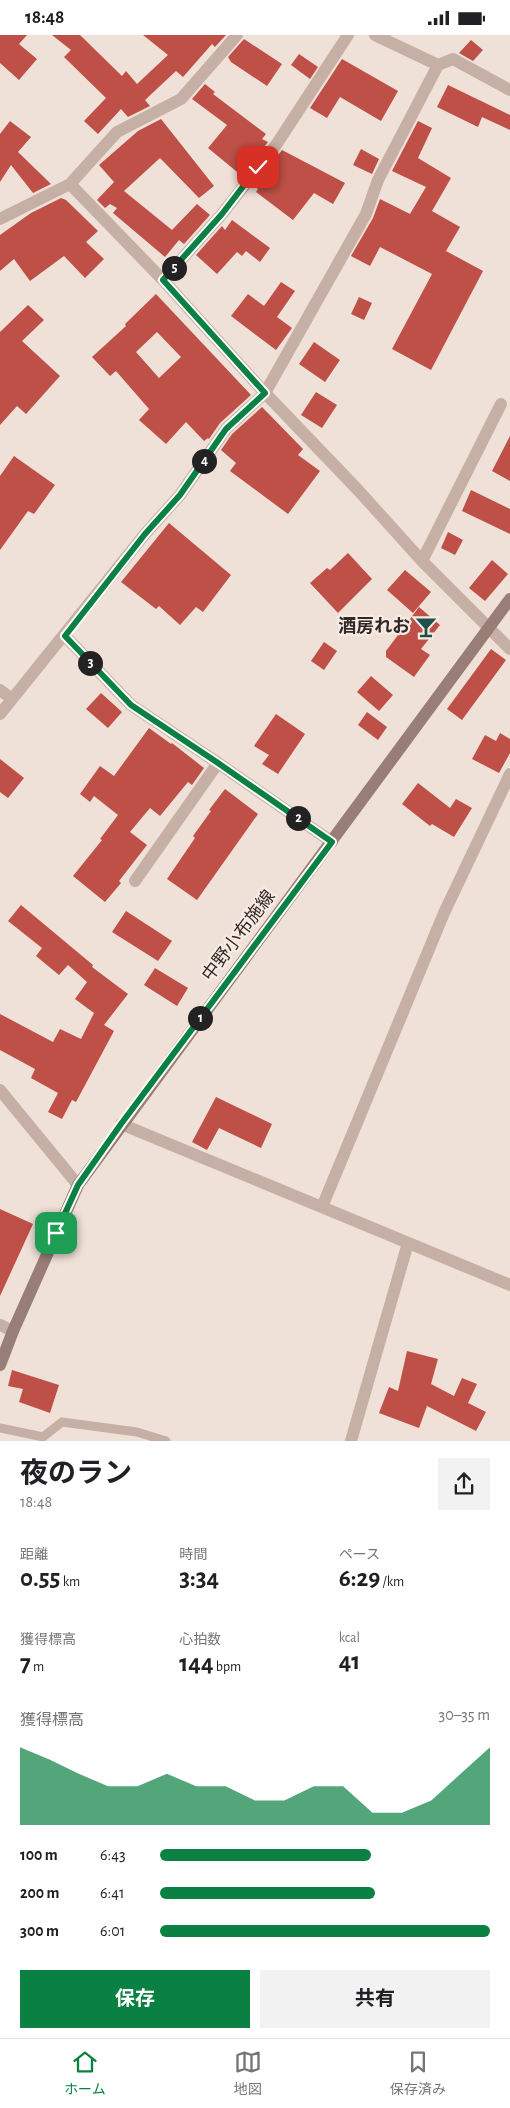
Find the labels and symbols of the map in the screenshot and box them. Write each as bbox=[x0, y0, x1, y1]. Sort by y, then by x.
pin bbox=[237, 146, 279, 188]
pin: 5 bbox=[162, 255, 186, 281]
pin: 4 bbox=[192, 449, 216, 473]
bar icon: 酒房れお bbox=[413, 614, 439, 640]
place label: 酒房れお bbox=[338, 616, 410, 636]
pin: 3 bbox=[78, 651, 102, 675]
pin: 2 bbox=[286, 805, 310, 831]
street label: 中野小布施線 bbox=[198, 886, 279, 985]
pin: 1 bbox=[188, 1005, 212, 1031]
pin bbox=[35, 1212, 77, 1254]

